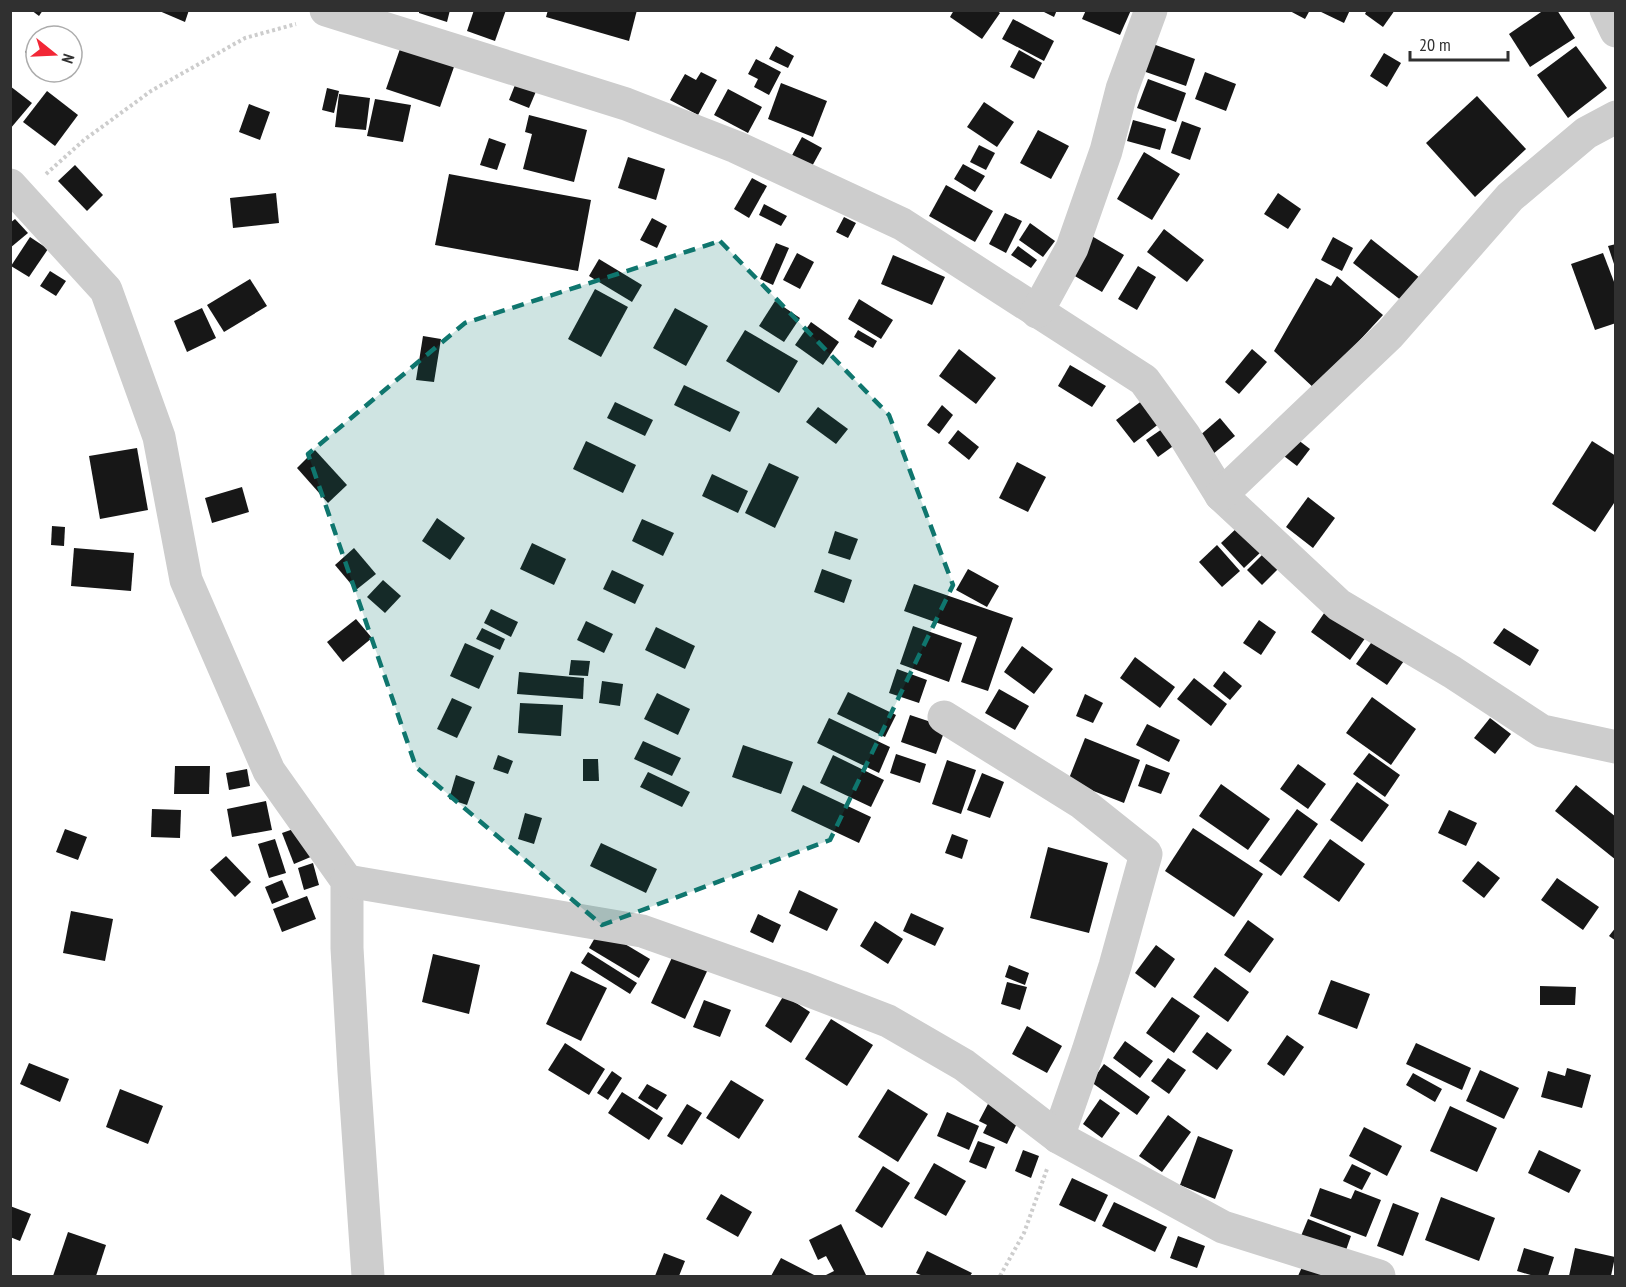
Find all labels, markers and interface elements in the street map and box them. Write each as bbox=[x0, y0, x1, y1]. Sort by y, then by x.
north arrow bbox=[24, 24, 84, 84]
scale bar bbox=[1410, 24, 1508, 62]
text: 20 m bbox=[1419, 33, 1451, 56]
text: N bbox=[57, 51, 79, 66]

